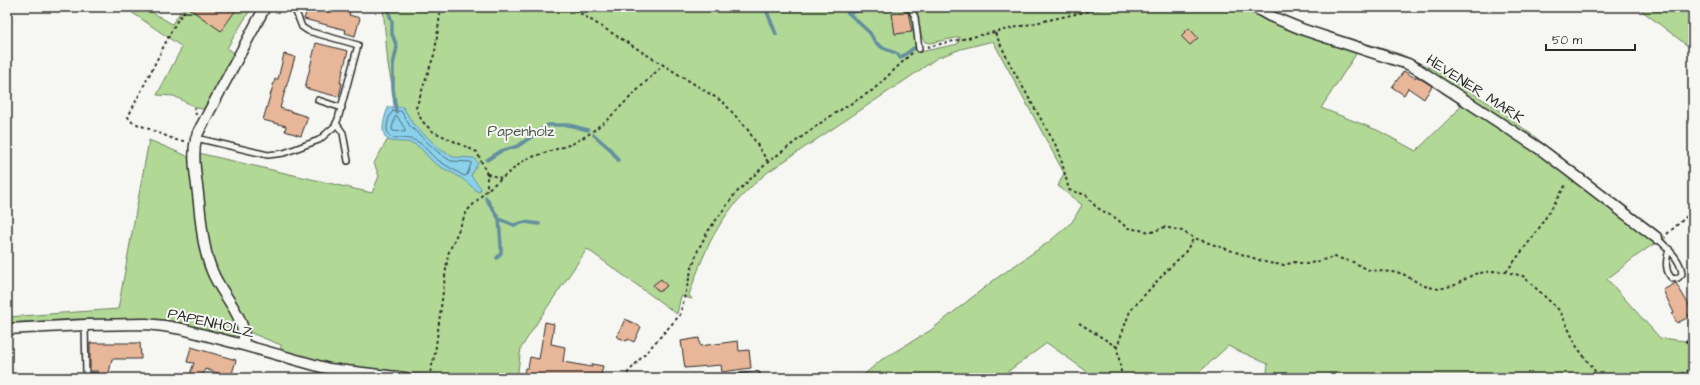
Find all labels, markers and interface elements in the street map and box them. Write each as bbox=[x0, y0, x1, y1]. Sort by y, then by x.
scale bar bbox=[1546, 26, 1635, 52]
text: 50 m bbox=[1552, 32, 1583, 49]
street label: HEVENER MARK bbox=[1422, 49, 1528, 129]
park label: Papenholz bbox=[488, 121, 555, 142]
street label: PAPENHOLZ bbox=[166, 303, 257, 343]

